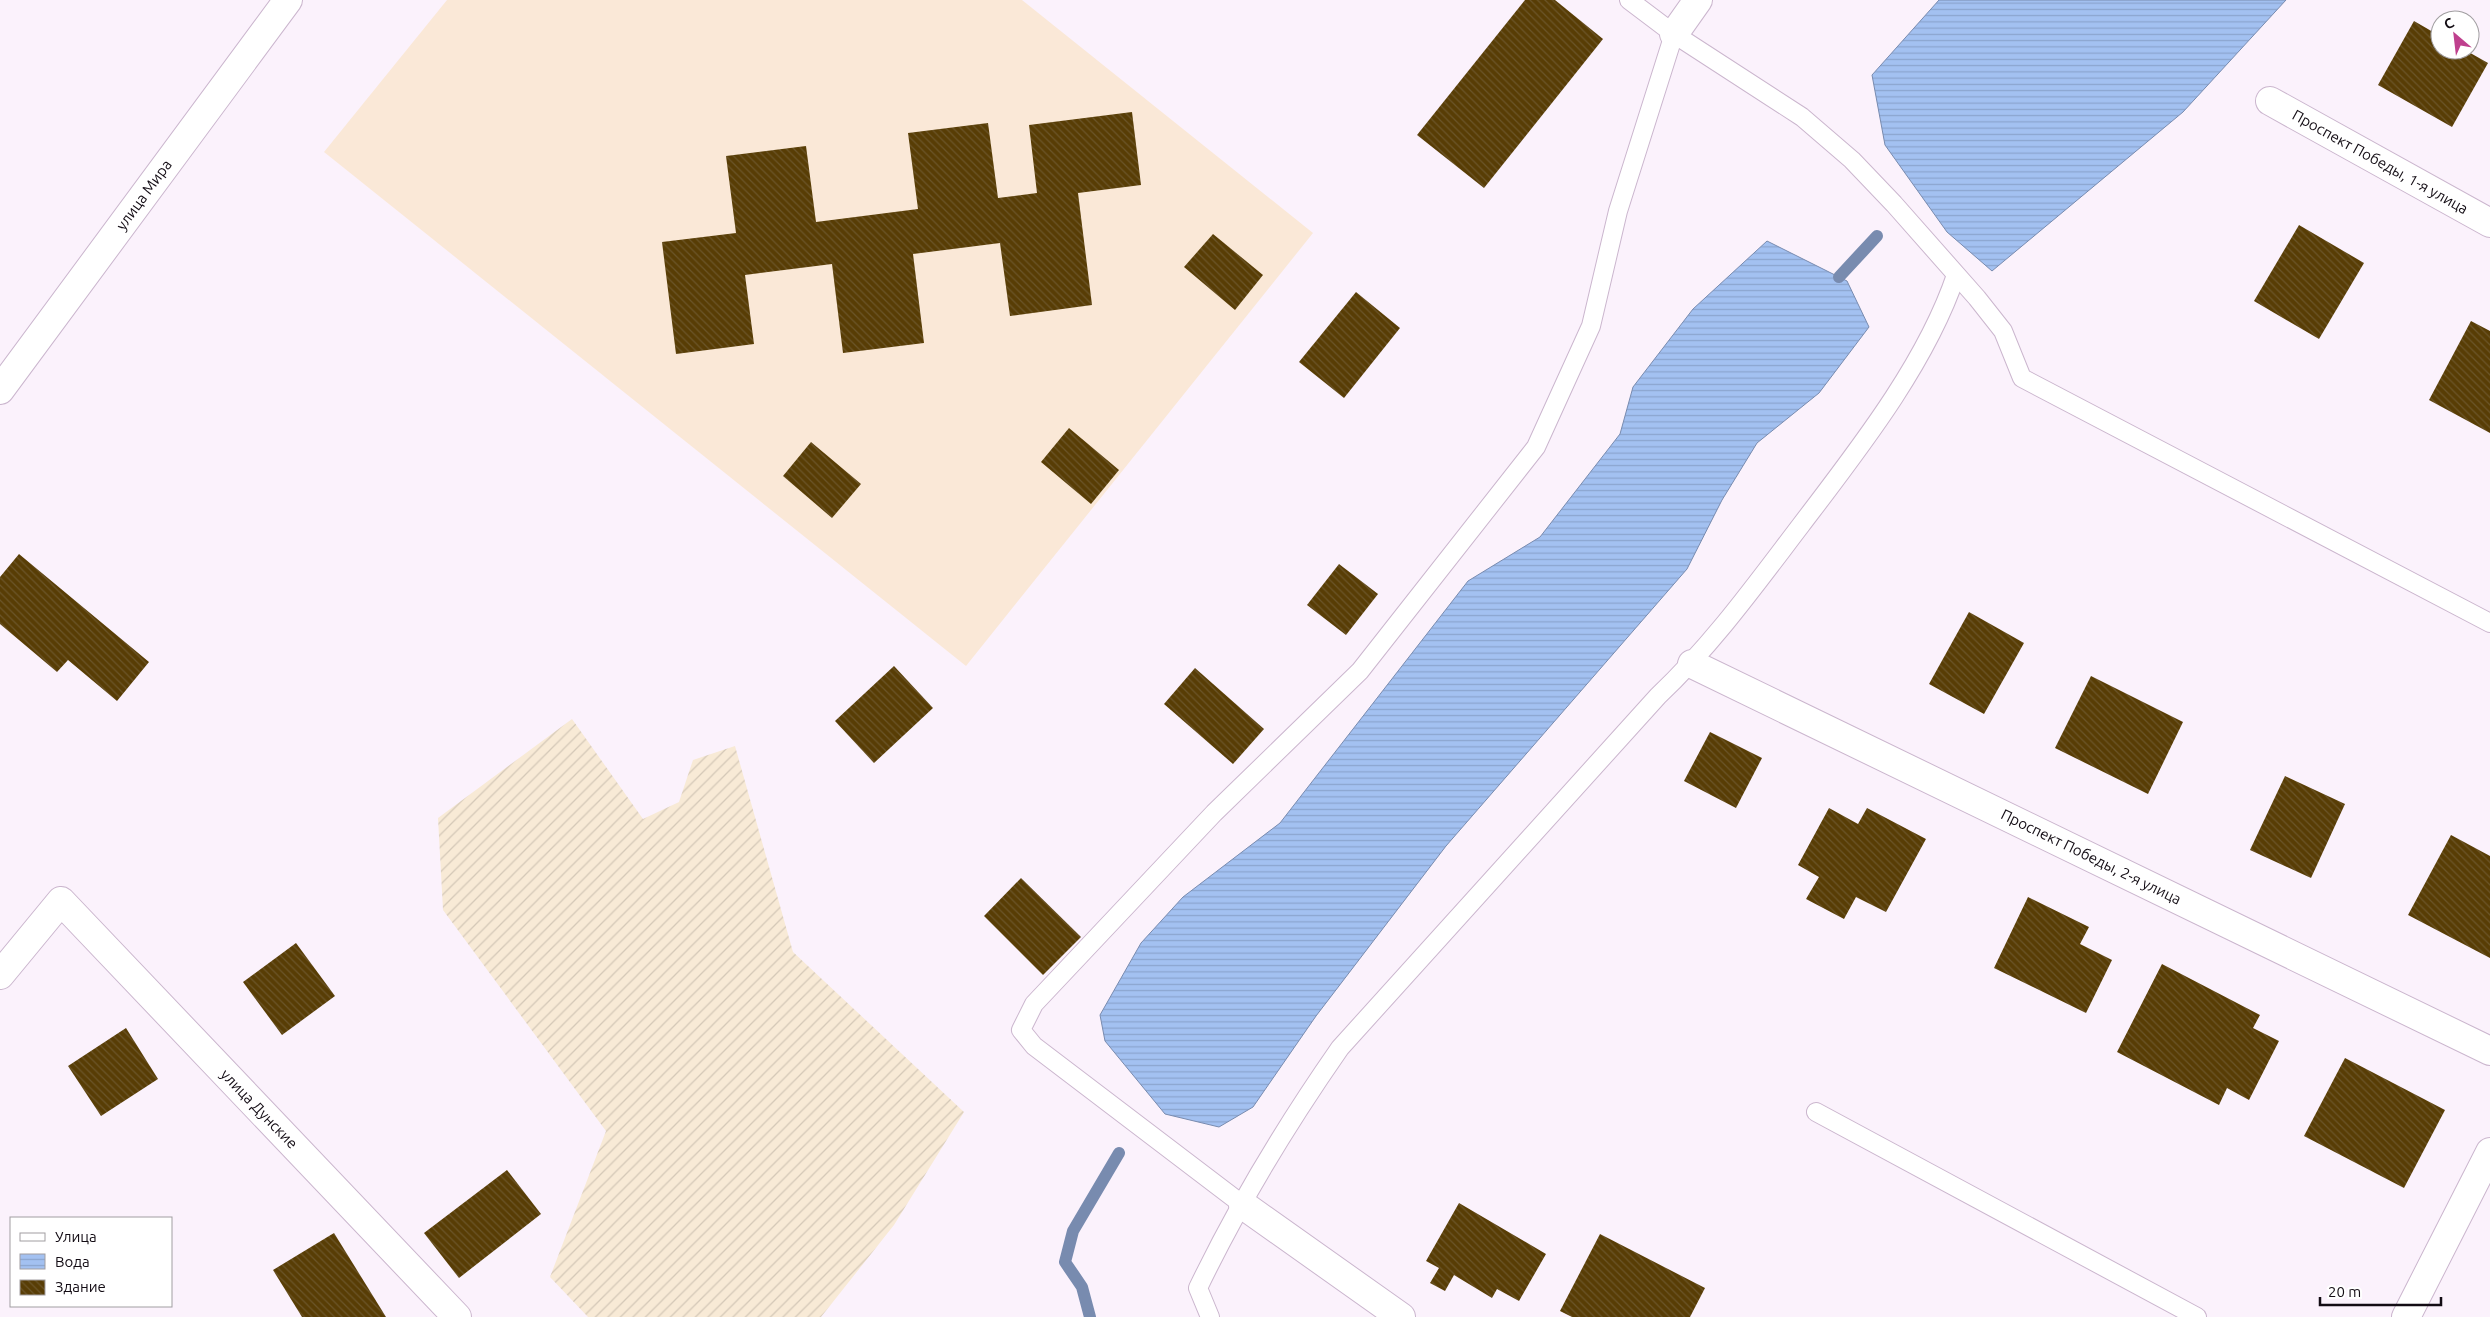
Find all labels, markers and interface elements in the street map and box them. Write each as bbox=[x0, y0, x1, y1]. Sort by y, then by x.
north arrow bbox=[2430, 10, 2480, 60]
text: С bbox=[2441, 14, 2457, 33]
street label: Проспект Победы, 1-я улица bbox=[2289, 106, 2471, 217]
street label: улица Мира bbox=[112, 156, 175, 233]
street label: Проспект Победы, 2-я улица bbox=[1998, 805, 2184, 908]
street label: улица Дунские bbox=[217, 1066, 301, 1152]
legend bbox=[10, 1217, 172, 1307]
text: Улица bbox=[55, 1228, 97, 1245]
text: Вода bbox=[55, 1253, 90, 1270]
scale bar bbox=[2320, 1274, 2441, 1306]
text: Здание bbox=[55, 1278, 106, 1295]
text: 20 m bbox=[2328, 1283, 2361, 1300]

